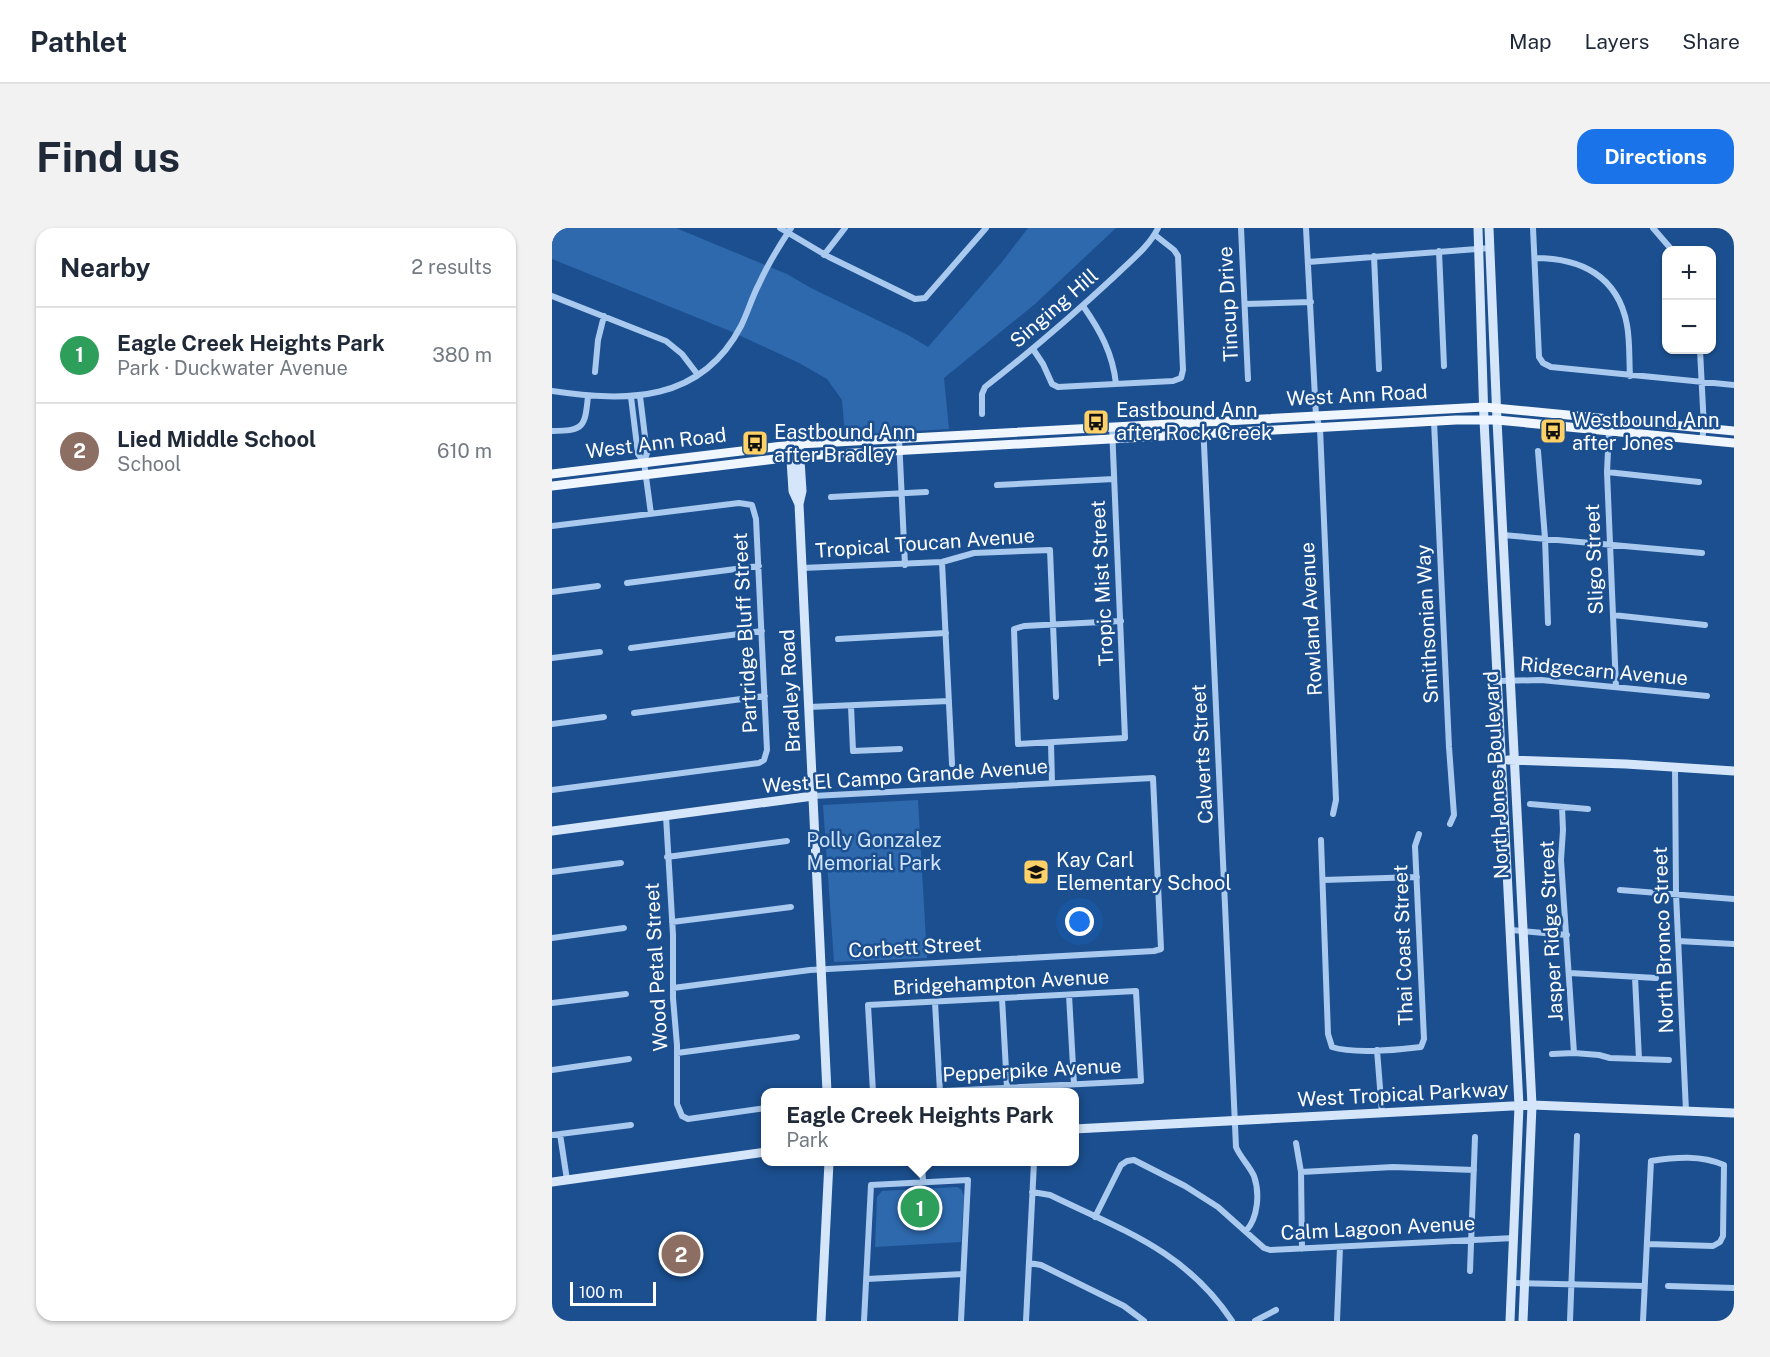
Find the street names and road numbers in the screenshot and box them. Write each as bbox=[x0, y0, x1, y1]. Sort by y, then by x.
street label: Tincup Drive bbox=[1213, 246, 1243, 362]
street label: Singing Hill bbox=[1005, 263, 1103, 353]
street label: West Ann Road bbox=[1286, 379, 1428, 411]
street label: West Ann Road bbox=[584, 422, 728, 464]
street label: Tropic Mist Street bbox=[1086, 499, 1118, 667]
street label: Sligo Street bbox=[1580, 503, 1608, 615]
street label: Tropical Toucan Avenue bbox=[814, 523, 1036, 563]
street label: Partridge Bluff Street bbox=[728, 532, 762, 734]
street label: Rowland Avenue bbox=[1295, 541, 1327, 697]
street label: Smithsonian Way bbox=[1411, 543, 1443, 704]
street label: Bradley Road bbox=[775, 629, 805, 753]
street label: Ridgecarn Avenue bbox=[1519, 652, 1689, 690]
street label: North Jones Boulevard bbox=[1479, 670, 1513, 880]
street label: Calverts Street bbox=[1186, 683, 1218, 825]
street label: West El Campo Grande Avenue bbox=[761, 754, 1049, 798]
street label: Jasper Ridge Street bbox=[1534, 840, 1568, 1022]
street label: North Bronco Street bbox=[1648, 846, 1678, 1034]
street label: Thai Coast Street bbox=[1388, 864, 1418, 1026]
street label: Wood Petal Street bbox=[640, 882, 672, 1052]
street label: Corbett Street bbox=[848, 932, 982, 962]
street label: Bridgehampton Avenue bbox=[892, 964, 1110, 1000]
street label: Pepperpike Avenue bbox=[942, 1053, 1122, 1087]
street label: West Tropical Parkway bbox=[1297, 1076, 1509, 1112]
street label: Calm Lagoon Avenue bbox=[1280, 1211, 1476, 1245]

